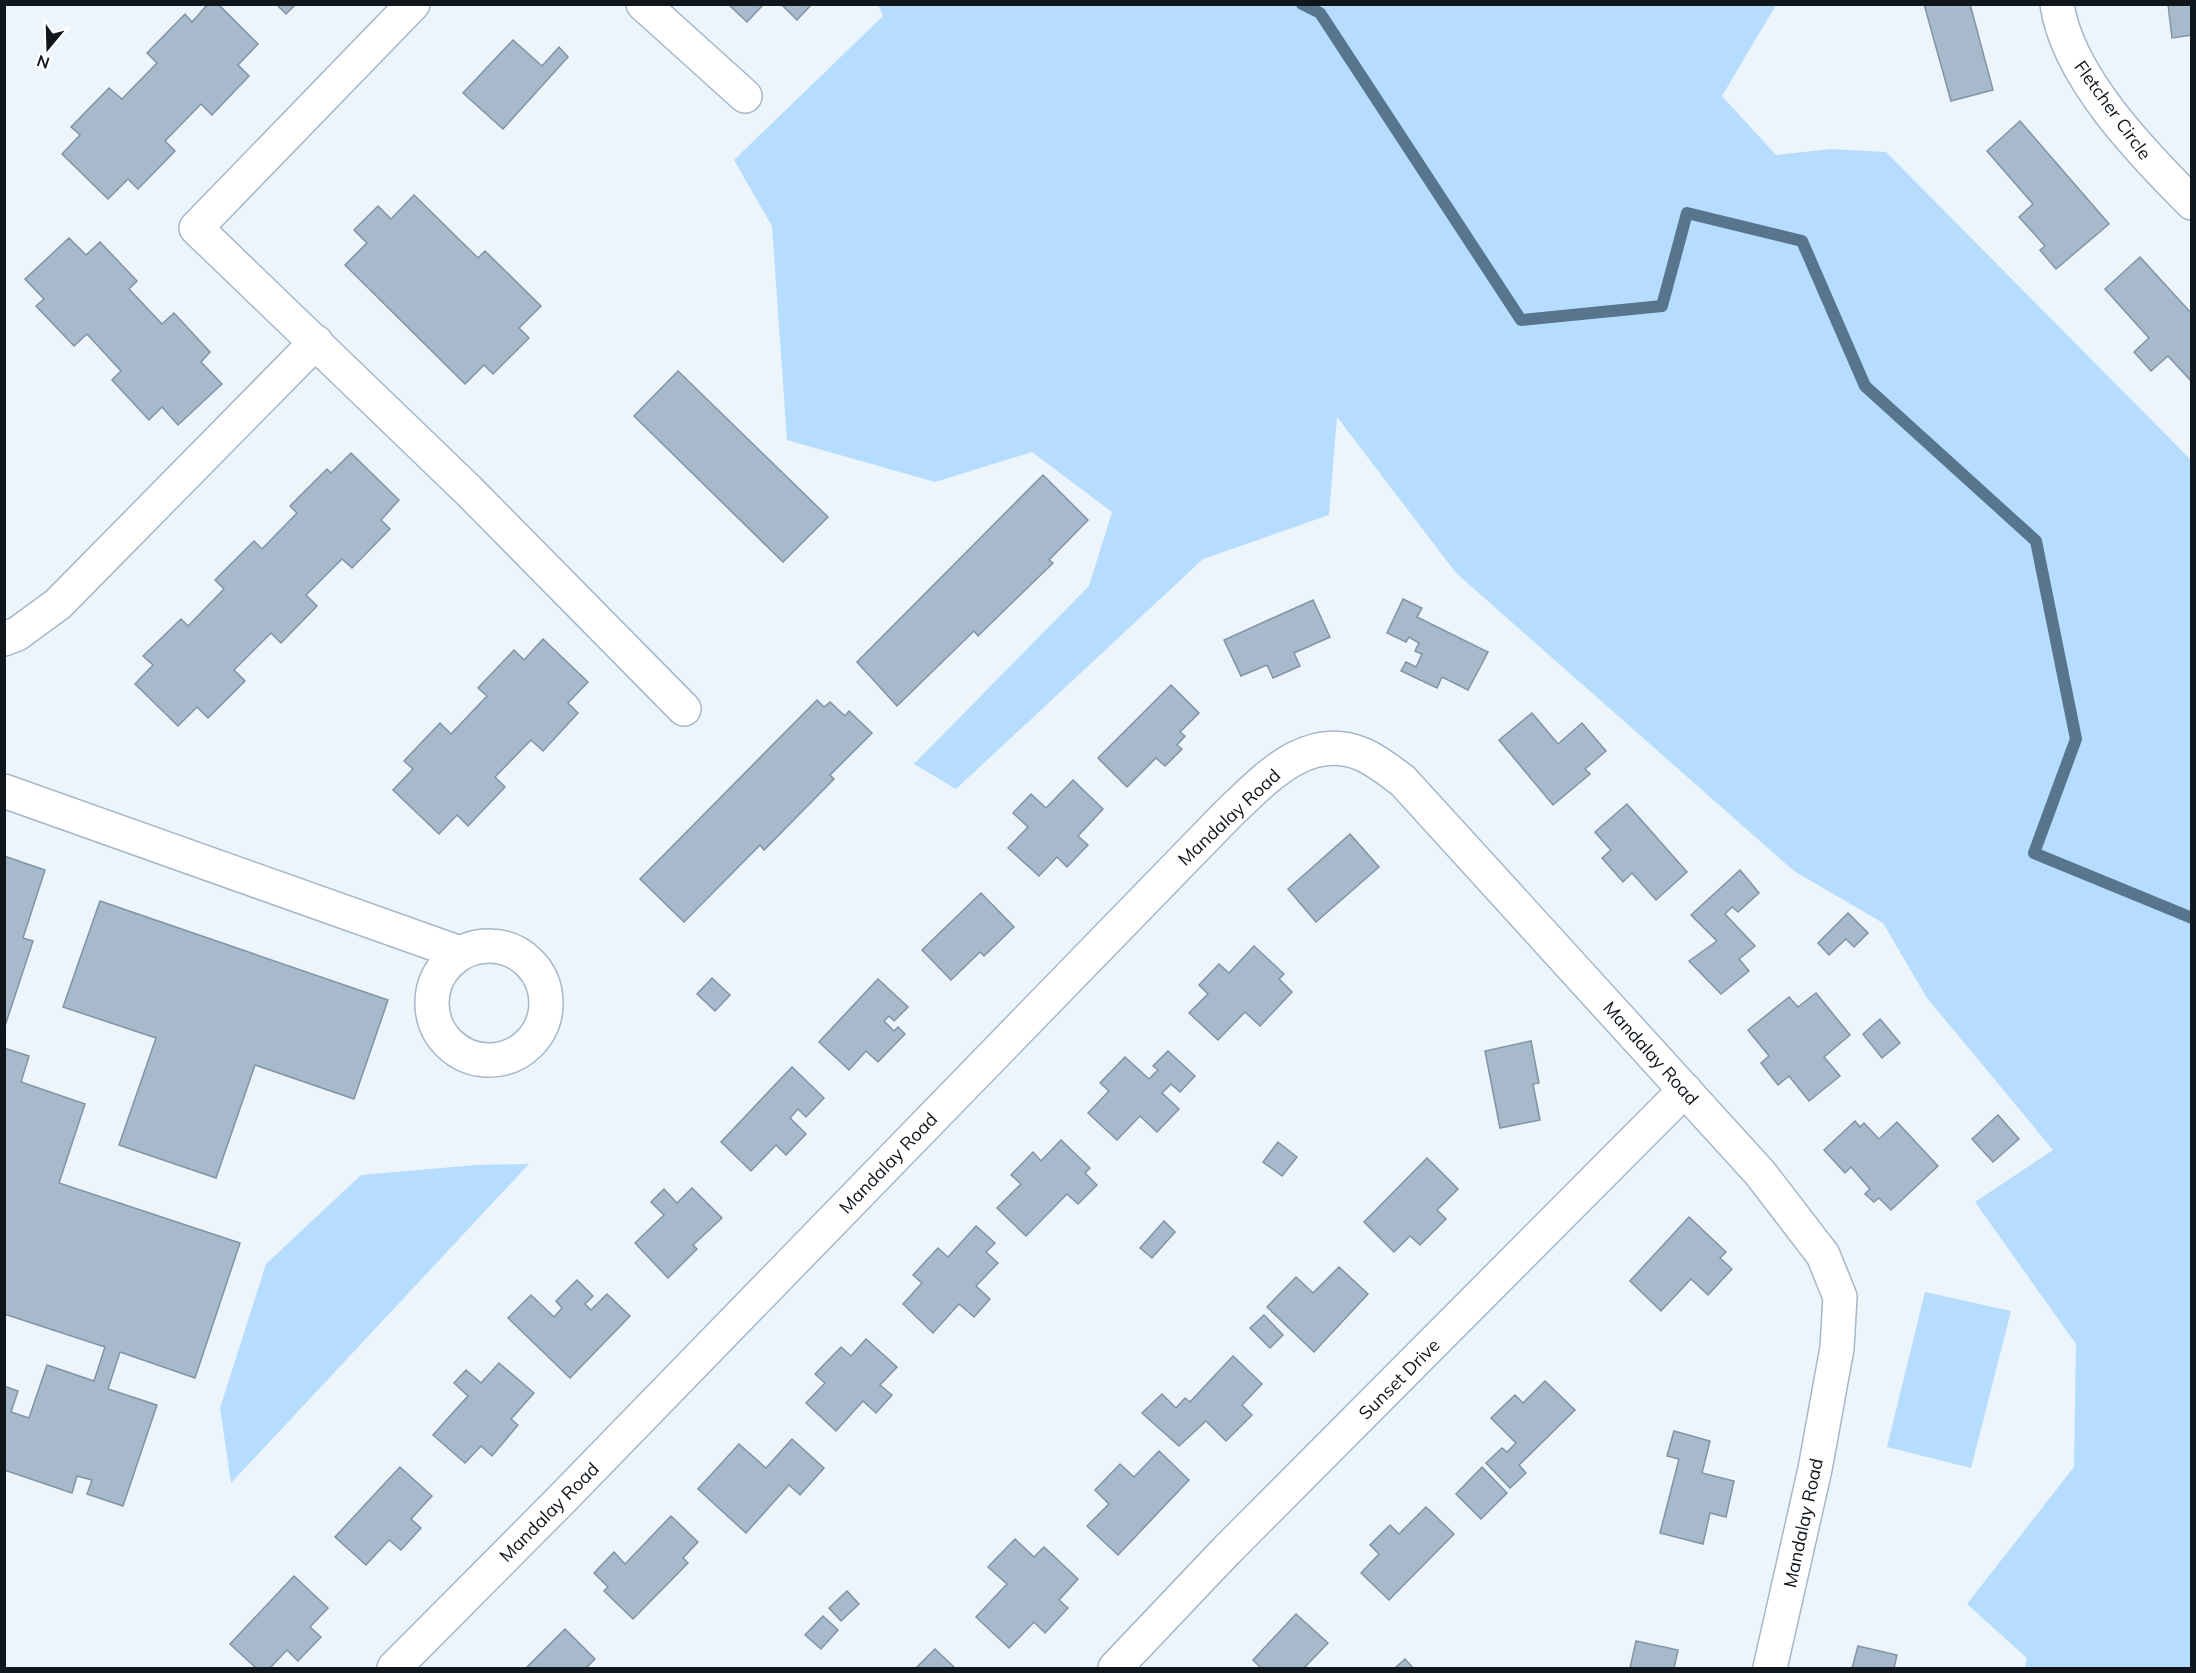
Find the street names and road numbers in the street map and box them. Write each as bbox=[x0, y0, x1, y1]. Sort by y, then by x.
street label: Fletcher Circle bbox=[2069, 56, 2157, 164]
street label: Mandalay Road bbox=[1173, 764, 1285, 870]
street label: Mandalay Road bbox=[1598, 996, 1704, 1110]
street label: Mandalay Road bbox=[834, 1108, 942, 1218]
street label: Sunset Drive bbox=[1354, 1334, 1444, 1424]
street label: Mandalay Road bbox=[1778, 1456, 1828, 1590]
street label: Mandalay Road bbox=[494, 1457, 604, 1567]

